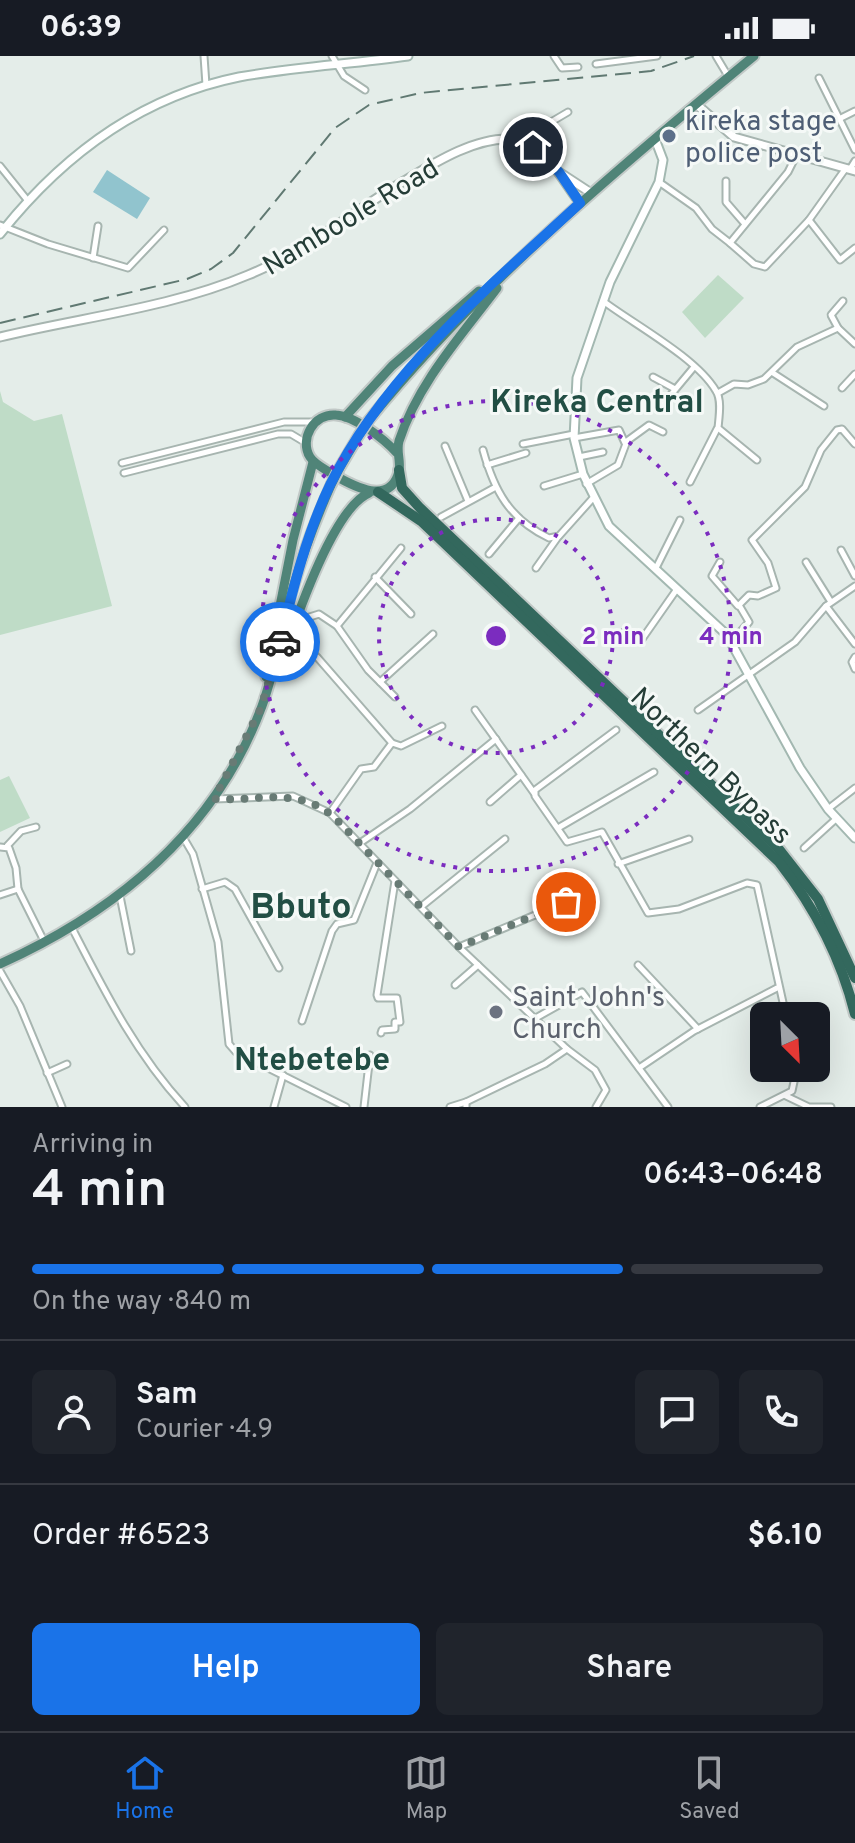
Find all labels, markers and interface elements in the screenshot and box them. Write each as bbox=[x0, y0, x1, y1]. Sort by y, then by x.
text: 06:39 bbox=[40, 10, 122, 47]
place label: kireka stage police post bbox=[685, 105, 837, 173]
pin bbox=[499, 113, 567, 181]
icon: home bbox=[511, 125, 555, 169]
marker: kireka stage police post bbox=[660, 127, 678, 145]
street label: Namboole Road bbox=[257, 152, 446, 285]
district label: Kireka Central bbox=[490, 384, 704, 424]
courier bbox=[240, 602, 320, 682]
icon: car bbox=[258, 620, 302, 664]
centre of rings bbox=[482, 622, 510, 650]
text: 2 min bbox=[582, 623, 644, 653]
text: 4 min bbox=[699, 623, 763, 653]
street label: Northern Bypass bbox=[621, 681, 798, 853]
pin bbox=[532, 868, 600, 936]
icon: bag bbox=[544, 880, 588, 924]
district label: Bbuto bbox=[250, 886, 352, 932]
place label: Saint John's Church bbox=[512, 981, 665, 1049]
north arrow bbox=[750, 1002, 830, 1082]
map controls bbox=[750, 1002, 830, 1082]
marker: Saint John's Church bbox=[487, 1003, 505, 1021]
district label: Ntebetebe bbox=[234, 1042, 390, 1082]
text: Arriving in bbox=[32, 1129, 153, 1162]
text: 06:43–06:48 bbox=[643, 1157, 823, 1194]
text: 4 min bbox=[32, 1159, 167, 1225]
text: On the way · 840 m bbox=[32, 1286, 251, 1319]
button: person bbox=[32, 1370, 116, 1454]
button: chat bbox=[635, 1370, 719, 1454]
button: phone bbox=[739, 1370, 823, 1454]
text: Sam bbox=[136, 1377, 198, 1414]
text: Courier · 4.9 bbox=[136, 1414, 273, 1447]
text: Order #6523 bbox=[32, 1518, 210, 1555]
text: $6.10 bbox=[747, 1518, 823, 1555]
button: Help bbox=[32, 1623, 420, 1715]
button: Share bbox=[436, 1623, 823, 1715]
tab: Home bbox=[115, 1751, 174, 1826]
tab: Map bbox=[404, 1751, 448, 1826]
tab: Saved bbox=[679, 1751, 740, 1826]

